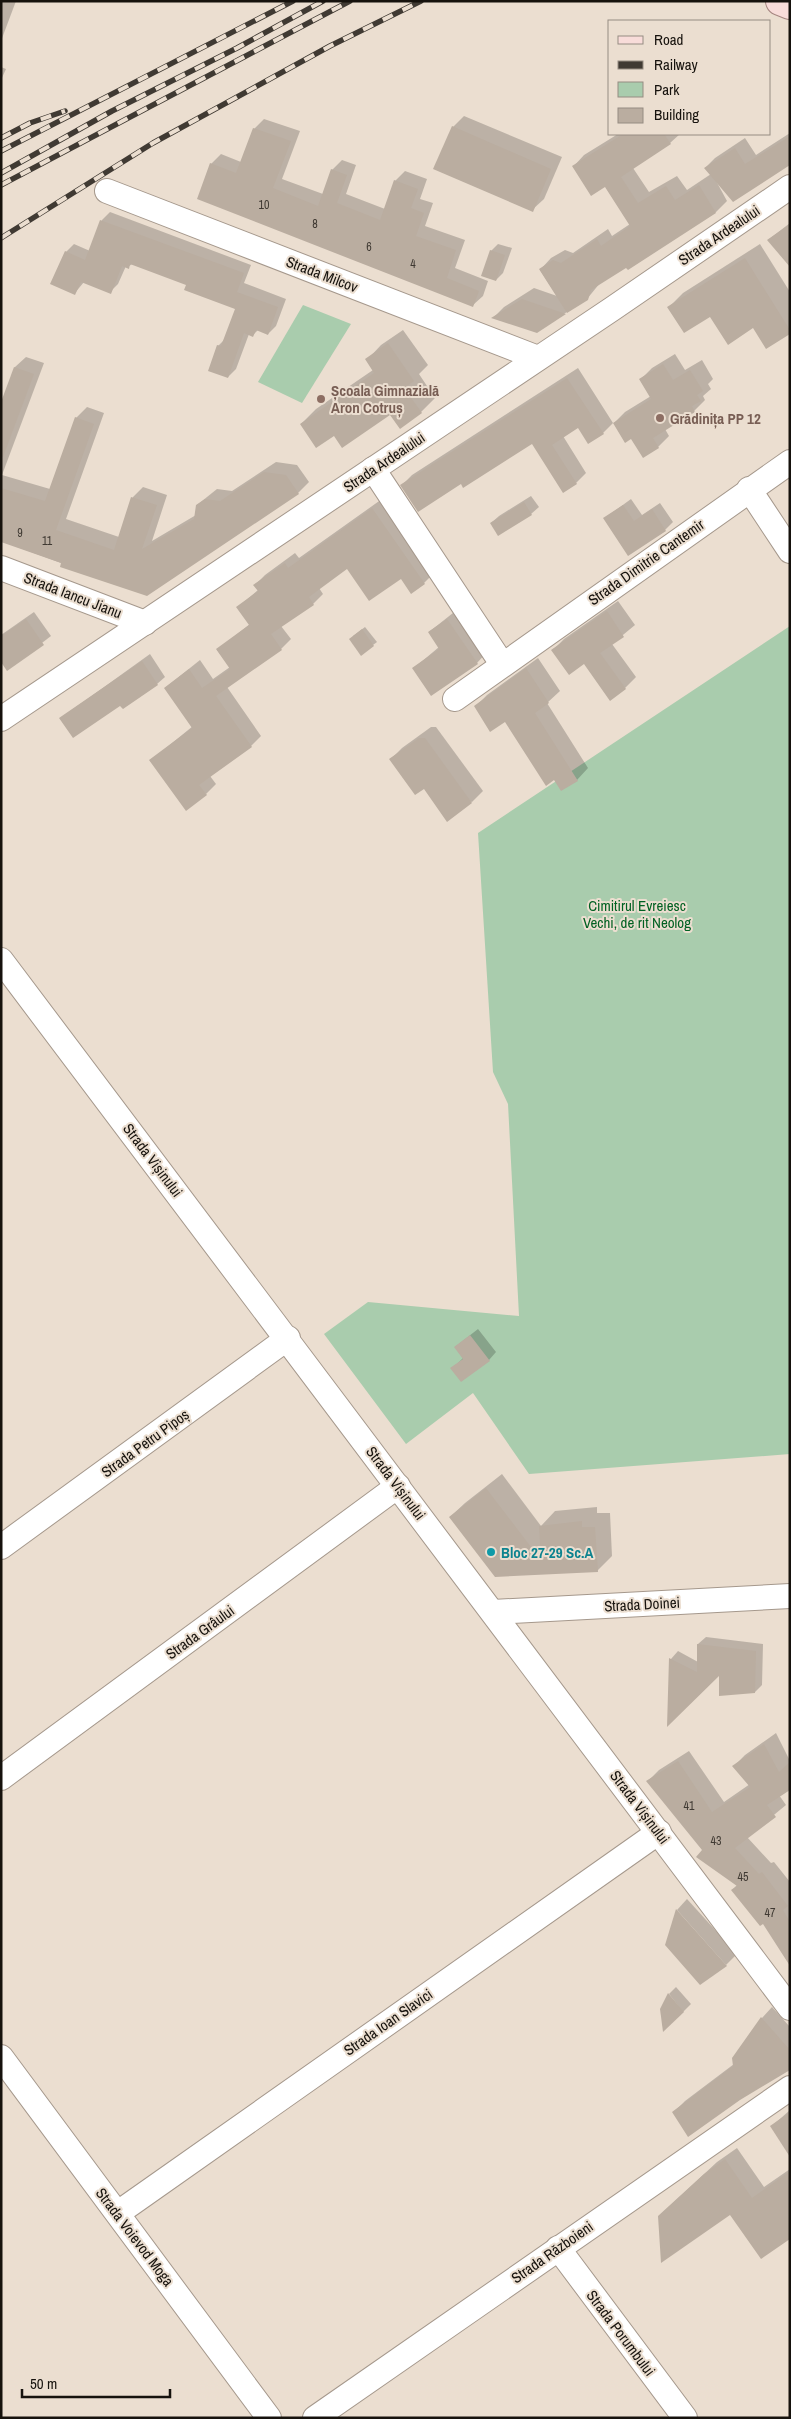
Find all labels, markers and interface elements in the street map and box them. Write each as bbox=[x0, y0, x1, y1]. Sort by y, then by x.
legend bbox=[608, 20, 771, 135]
text: Road bbox=[654, 29, 683, 50]
text: Railway bbox=[654, 54, 699, 75]
text: Park bbox=[654, 79, 680, 100]
text: Building bbox=[654, 104, 699, 125]
house number: 10 bbox=[259, 197, 269, 213]
street label: Strada Ardealului bbox=[674, 200, 764, 270]
house number: 8 bbox=[312, 216, 318, 232]
house number: 6 bbox=[366, 239, 372, 255]
street label: Strada Milcov bbox=[283, 251, 362, 298]
house number: 4 bbox=[410, 256, 416, 272]
place label: Școala Gimnazială Aron Cotruș bbox=[331, 380, 439, 418]
marker: Școala Gimnazială Aron Cotruș bbox=[315, 393, 327, 405]
place label: Grădinița PP 12 bbox=[670, 408, 761, 429]
marker: Grădinița PP 12 bbox=[654, 412, 666, 424]
street label: Strada Ardealului bbox=[339, 427, 429, 497]
street label: Strada Dimitrie Cantemir bbox=[584, 514, 708, 610]
house number: 9 bbox=[17, 525, 23, 541]
house number: 11 bbox=[42, 533, 53, 549]
street label: Strada Iancu Jianu bbox=[21, 567, 125, 623]
park label: Cimitirul Evreiesc Vechi, de rit Neolog bbox=[583, 895, 691, 933]
street label: Strada Vișinului bbox=[118, 1119, 188, 1201]
street label: Strada Petru Pipoș bbox=[97, 1404, 193, 1482]
street label: Strada Vișinului bbox=[361, 1442, 431, 1524]
place label: Bloc 27-29 Sc.A bbox=[501, 1542, 593, 1563]
marker: Bloc 27-29 Sc.A bbox=[485, 1546, 497, 1558]
street label: Strada Doinei bbox=[604, 1592, 680, 1616]
street label: Strada Grâului bbox=[161, 1600, 239, 1664]
street label: Strada Vișinului bbox=[605, 1766, 675, 1848]
house number: 41 bbox=[684, 1798, 695, 1814]
house number: 43 bbox=[711, 1833, 721, 1849]
house number: 45 bbox=[738, 1869, 749, 1885]
house number: 47 bbox=[765, 1905, 776, 1921]
street label: Strada Ioan Slavici bbox=[339, 1984, 437, 2060]
street label: Strada Voievod Moga bbox=[91, 2183, 179, 2291]
street label: Strada Războieni bbox=[507, 2216, 597, 2288]
street label: Strada Porumbului bbox=[582, 2286, 660, 2380]
scale bar bbox=[22, 2366, 170, 2398]
text: 50 m bbox=[30, 2373, 57, 2394]

